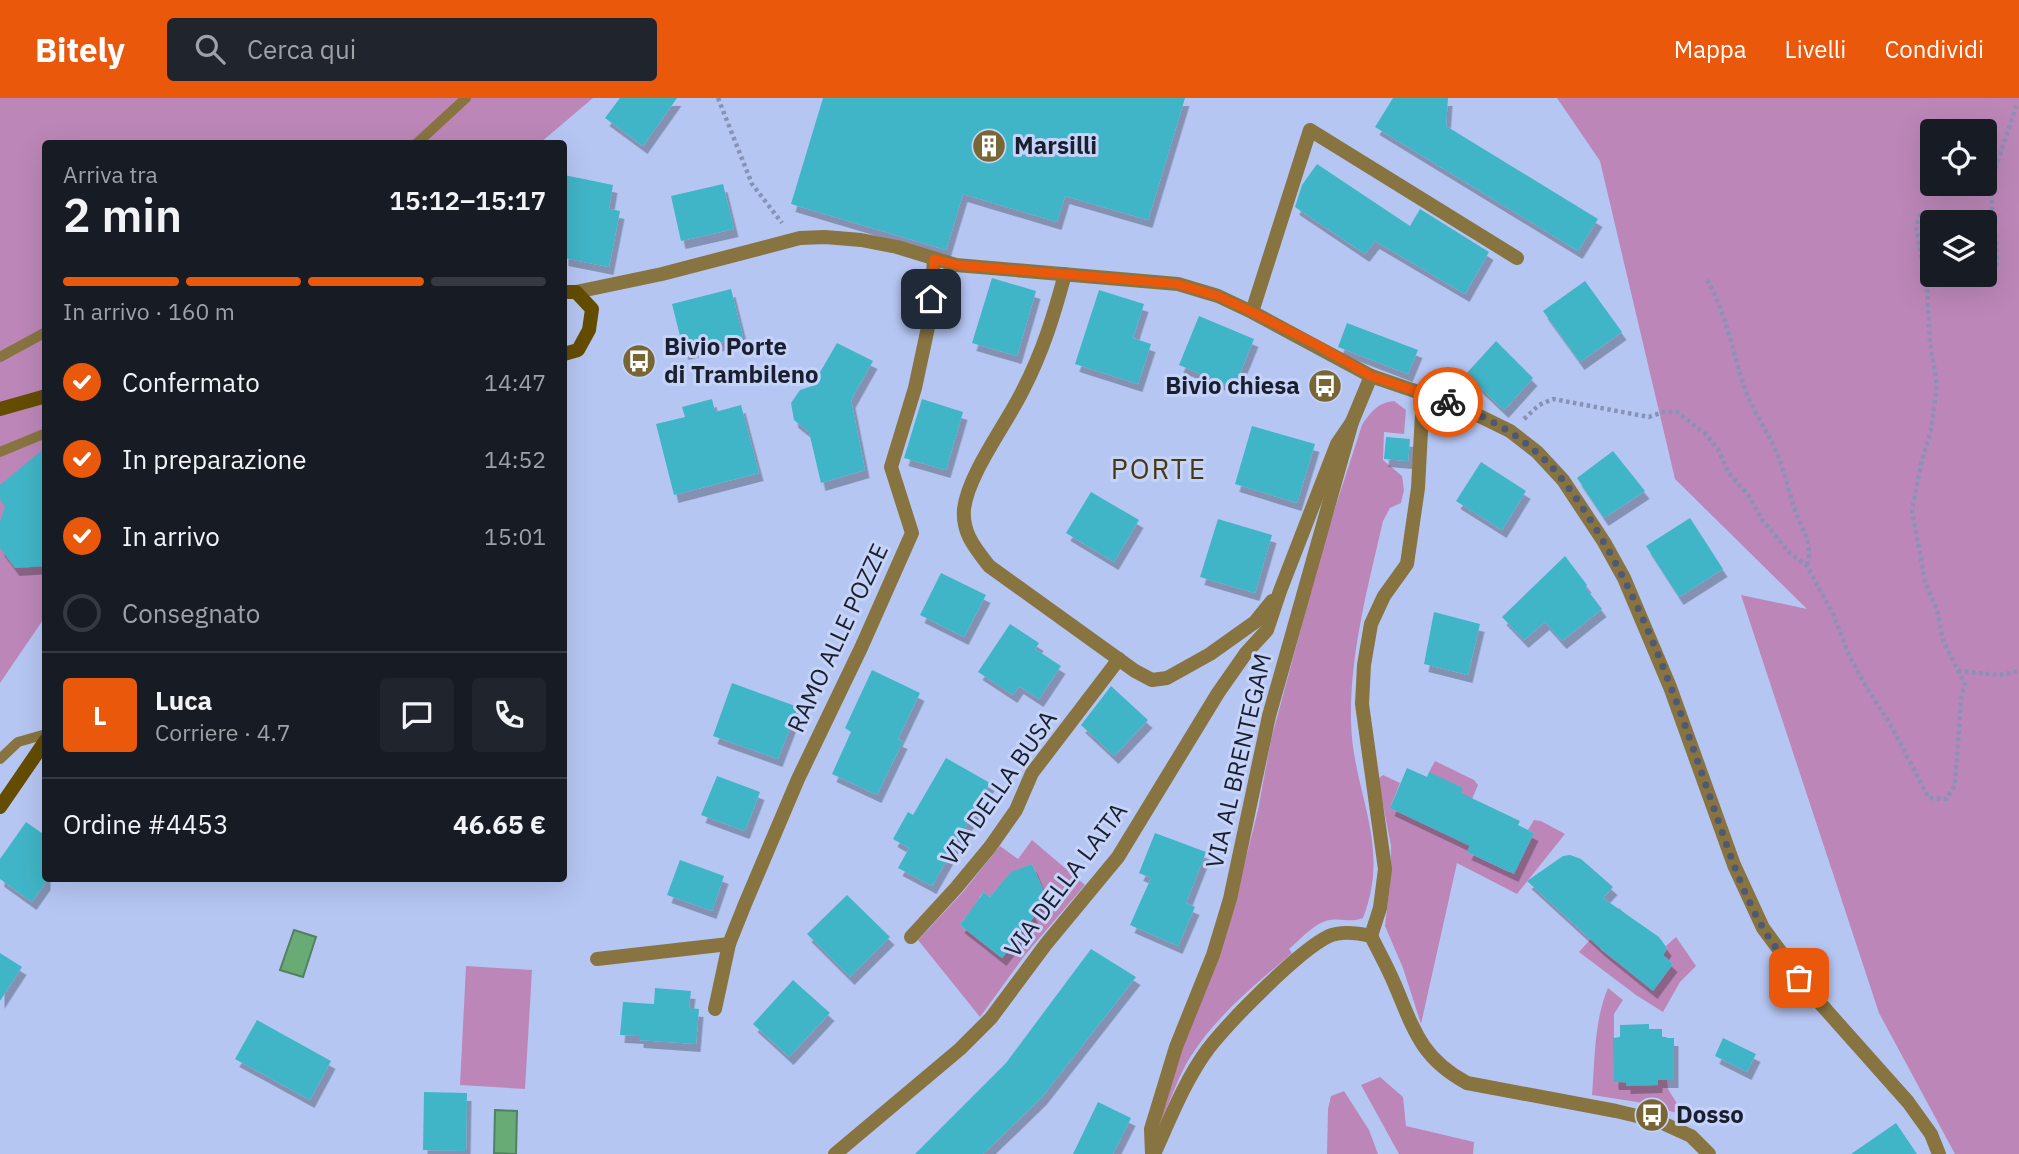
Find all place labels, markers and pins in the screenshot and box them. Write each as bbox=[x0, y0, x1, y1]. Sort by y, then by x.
building icon: Marsilli bbox=[970, 127, 1008, 165]
place label: Marsilli bbox=[1014, 129, 1097, 161]
pin bbox=[901, 269, 961, 329]
place label: Bivio Porte di Trambileno bbox=[664, 330, 819, 390]
bus stop icon: Bivio Porte di Trambileno bbox=[620, 342, 658, 380]
bus stop icon: Bivio chiesa bbox=[1306, 367, 1344, 405]
place label: Bivio chiesa bbox=[1165, 369, 1300, 401]
pin bbox=[1769, 948, 1829, 1008]
bus stop icon: Dosso bbox=[1633, 1096, 1671, 1134]
place label: Dosso bbox=[1676, 1098, 1744, 1130]

